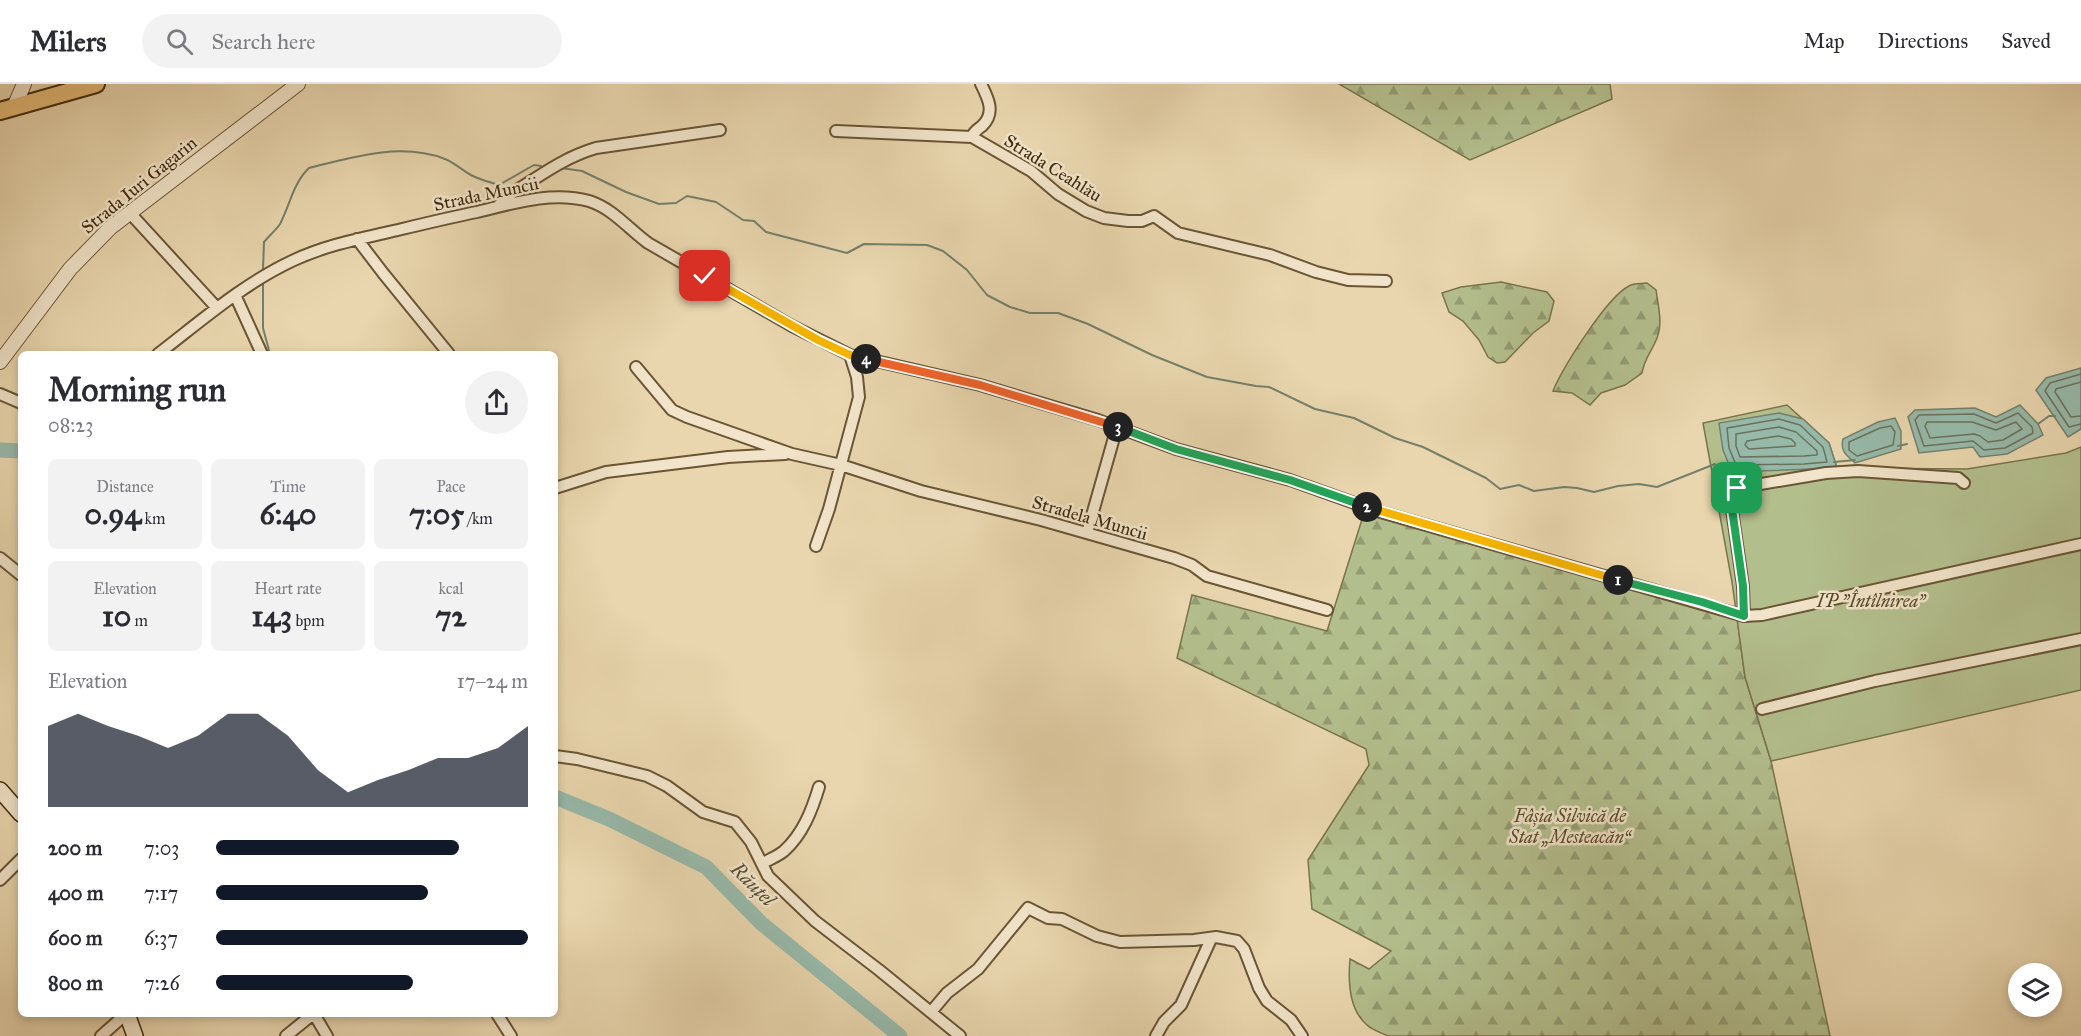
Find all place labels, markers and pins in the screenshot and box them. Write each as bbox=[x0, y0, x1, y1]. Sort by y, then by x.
pin bbox=[679, 250, 730, 301]
pin: 4 bbox=[851, 344, 881, 374]
pin: 3 bbox=[1103, 412, 1133, 442]
pin bbox=[1711, 462, 1762, 513]
pin: 2 bbox=[1352, 492, 1382, 522]
pin: 1 bbox=[1603, 565, 1633, 595]

